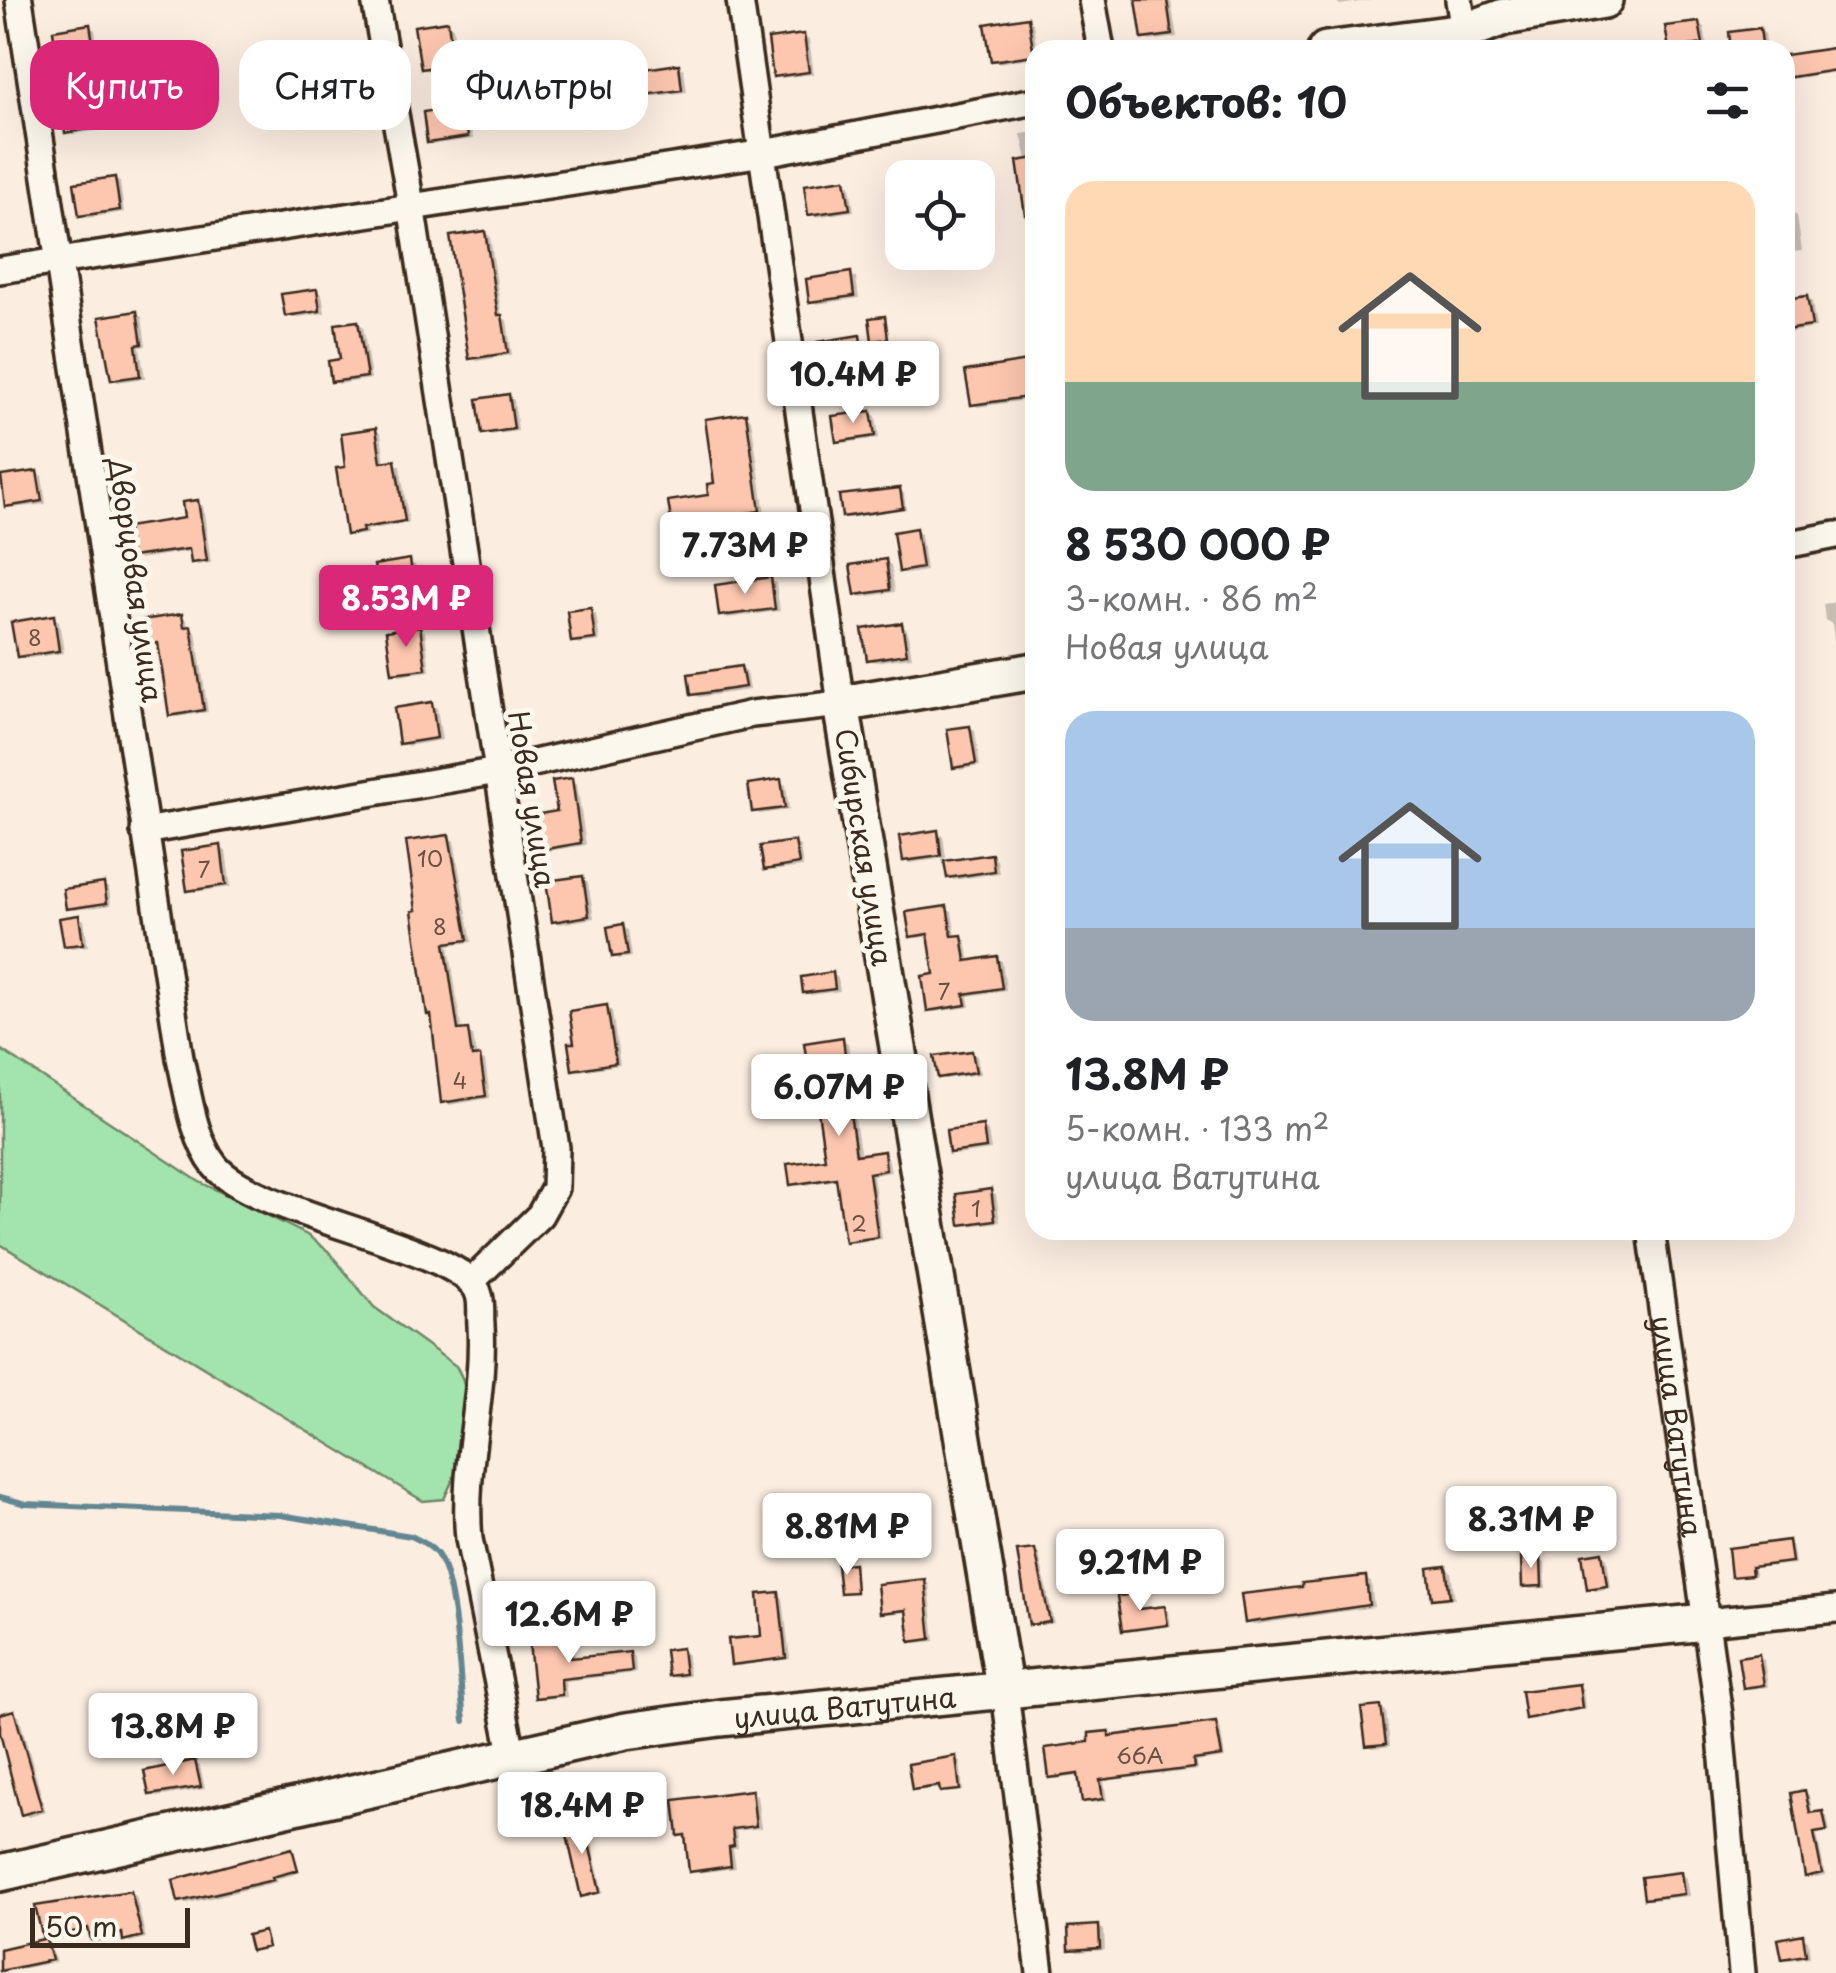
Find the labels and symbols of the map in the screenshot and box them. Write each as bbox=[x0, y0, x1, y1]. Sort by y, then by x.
pin: 10.4M ₽ bbox=[761, 341, 945, 426]
street label: Дворцовая улица bbox=[98, 454, 175, 705]
pin: 7.73M ₽ bbox=[653, 512, 837, 597]
pin: 8.53M ₽ bbox=[314, 565, 498, 650]
house number: 8 bbox=[28, 620, 42, 653]
street label: Новая улица bbox=[498, 708, 568, 891]
street label: Сибирская улица bbox=[825, 725, 905, 969]
house number: 10 bbox=[417, 841, 443, 874]
house number: 7 bbox=[198, 852, 210, 885]
house number: 8 bbox=[433, 909, 447, 942]
house number: 7 bbox=[938, 974, 950, 1007]
pin: 6.07M ₽ bbox=[747, 1054, 931, 1139]
house number: 4 bbox=[453, 1063, 467, 1096]
house number: 1 bbox=[971, 1191, 981, 1224]
house number: 2 bbox=[851, 1206, 867, 1239]
street label: улица Ватутина bbox=[1642, 1313, 1715, 1540]
pin: 8.31M ₽ bbox=[1439, 1486, 1623, 1571]
pin: 8.81M ₽ bbox=[755, 1493, 939, 1578]
pin: 9.21M ₽ bbox=[1048, 1529, 1232, 1614]
pin: 12.6M ₽ bbox=[477, 1581, 661, 1666]
street label: улица Ватутина bbox=[731, 1674, 958, 1738]
pin: 13.8M ₽ bbox=[81, 1693, 265, 1778]
house number: 66А bbox=[1116, 1738, 1164, 1771]
pin: 18.4M ₽ bbox=[490, 1772, 674, 1857]
scale bar bbox=[30, 1903, 190, 1948]

